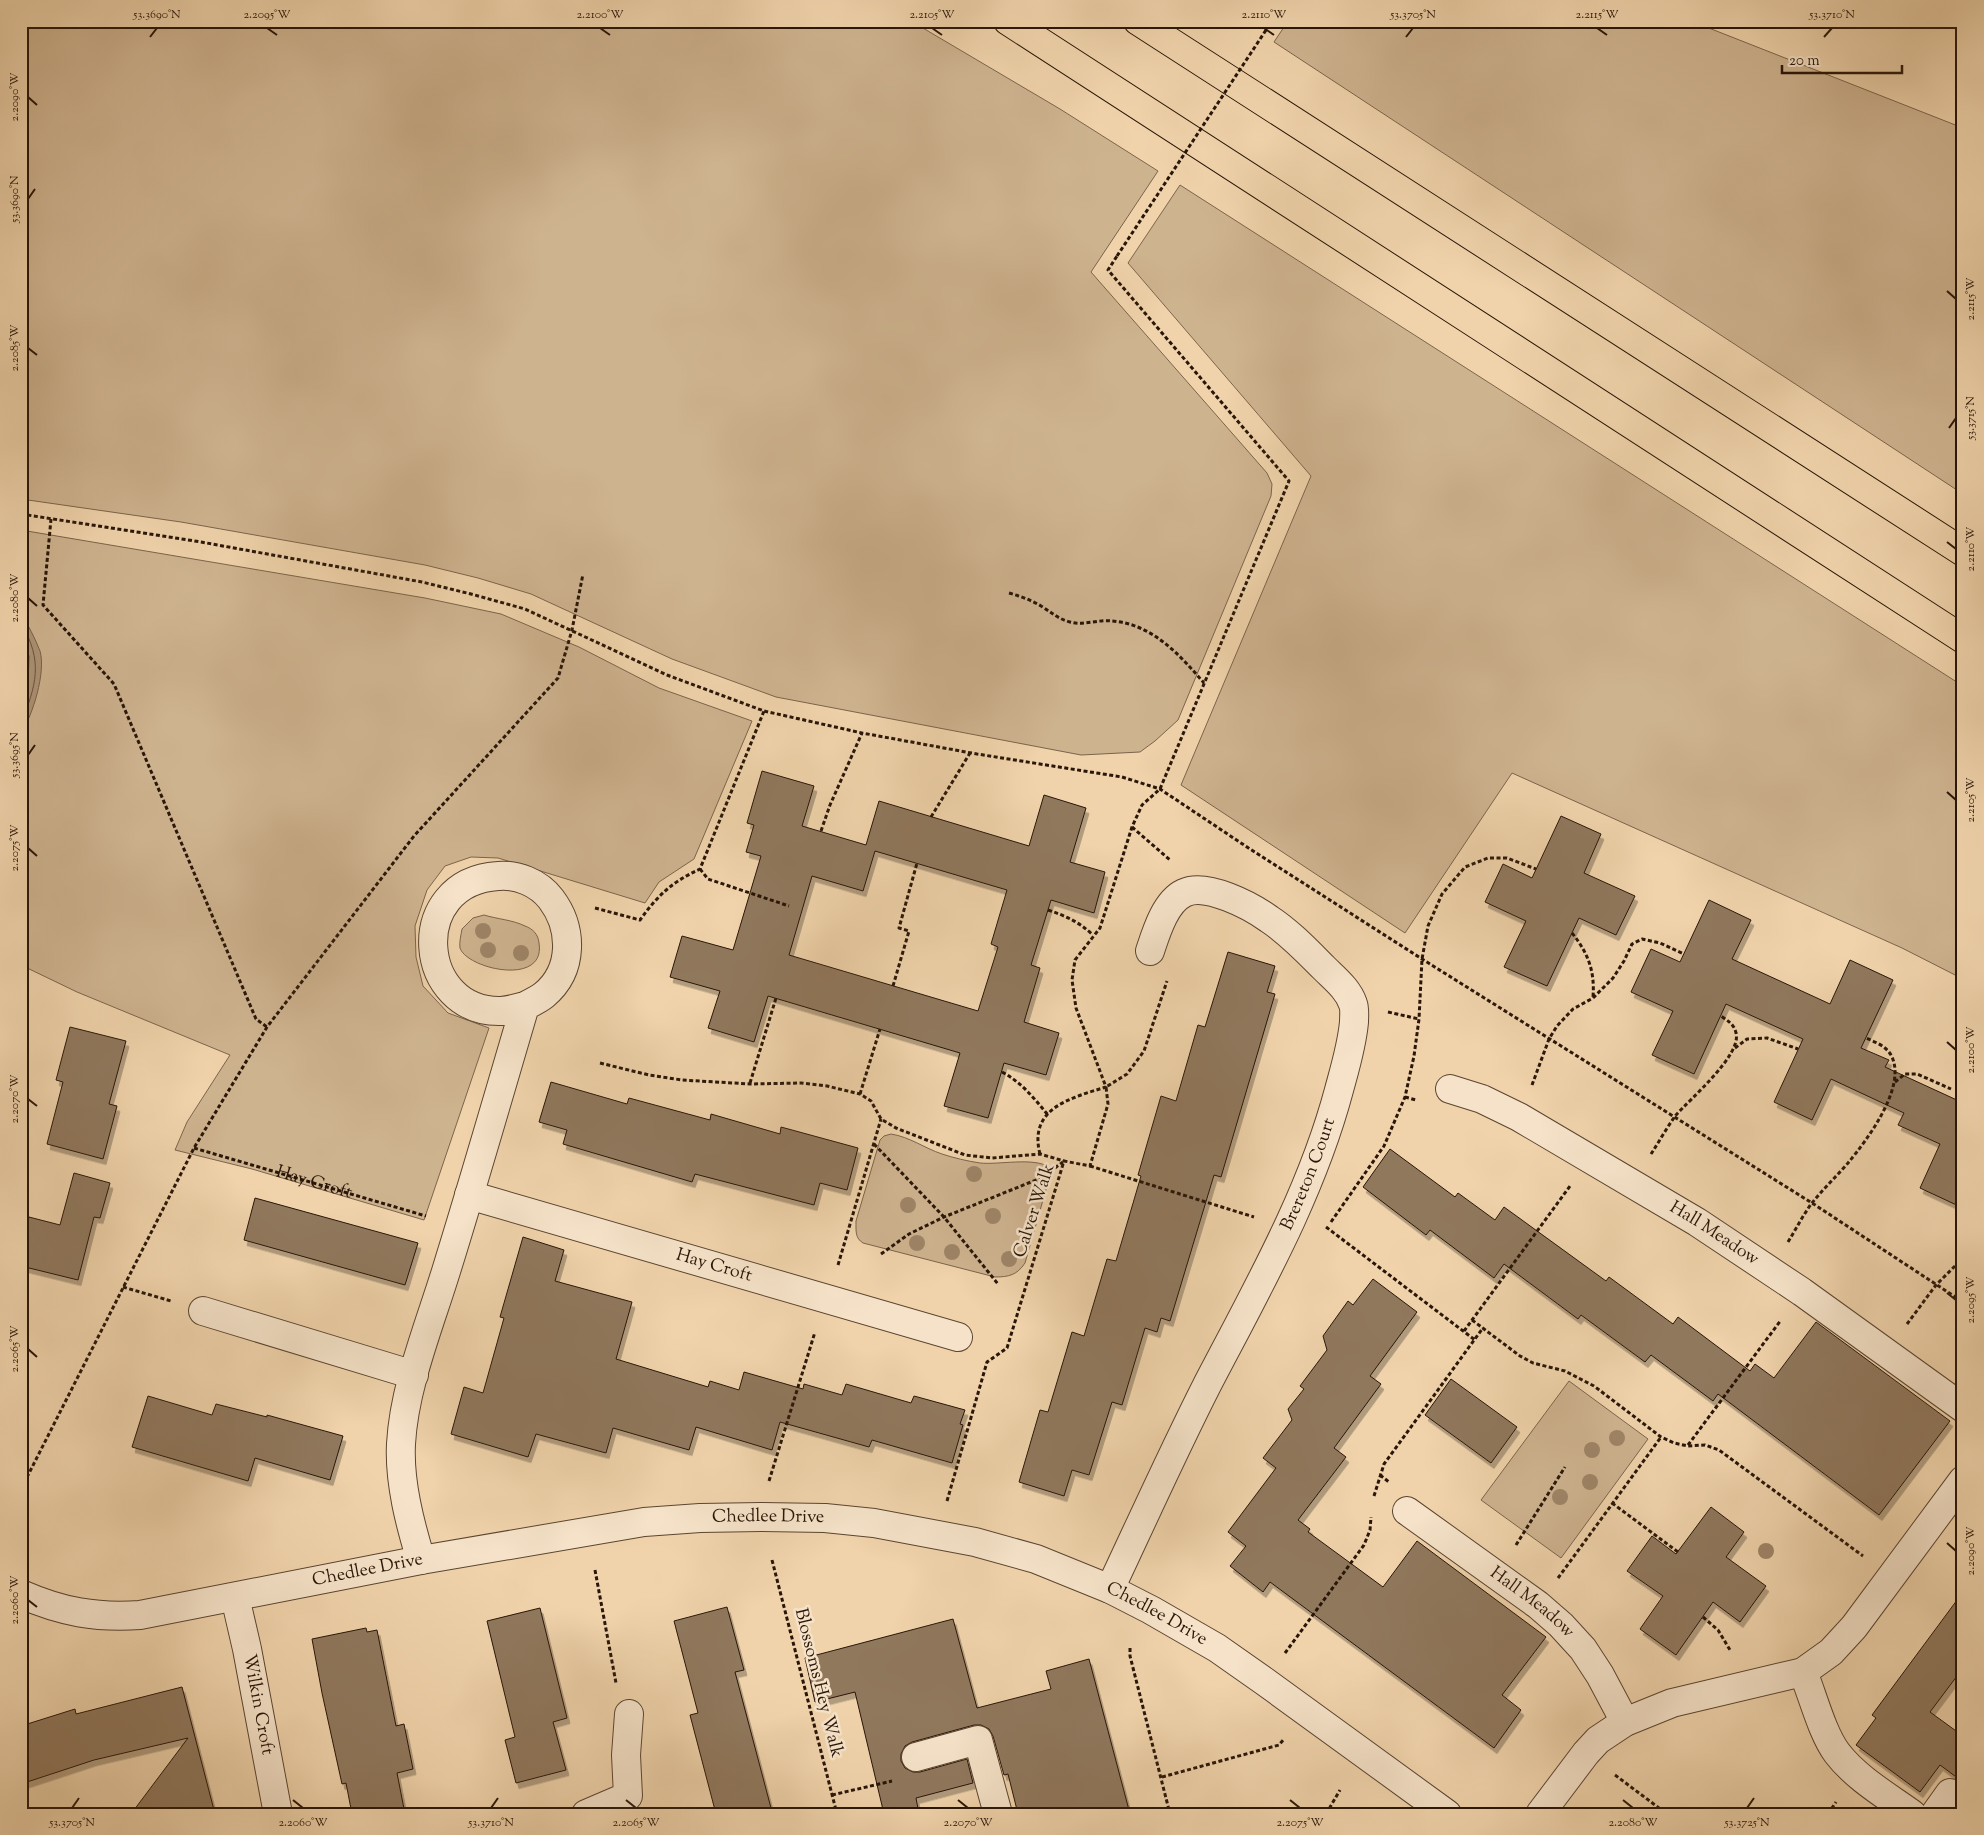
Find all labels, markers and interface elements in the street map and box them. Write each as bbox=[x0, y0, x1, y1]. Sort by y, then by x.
text: 53.3690°N bbox=[132, 6, 181, 24]
text: 2.2095°W bbox=[243, 6, 291, 24]
text: 2.2100°W bbox=[576, 6, 624, 24]
text: 2.2105°W bbox=[909, 6, 955, 24]
text: 2.2110°W bbox=[1242, 6, 1287, 24]
text: 53.3705°N bbox=[1389, 6, 1436, 24]
text: 2.2115°W bbox=[1576, 6, 1619, 24]
text: 53.3710°N bbox=[1808, 6, 1855, 24]
scale bar bbox=[1782, 42, 1902, 74]
text: 20 m bbox=[1789, 51, 1820, 72]
text: 2.2090°W bbox=[6, 72, 24, 121]
text: 53.3690°N bbox=[6, 175, 24, 224]
text: 2.2115°W bbox=[1962, 277, 1980, 320]
text: 2.2085°W bbox=[6, 324, 24, 372]
text: 53.3715°N bbox=[1962, 396, 1980, 441]
text: 2.2110°W bbox=[1962, 526, 1980, 571]
text: 2.2080°W bbox=[6, 573, 24, 623]
text: 53.3695°N bbox=[6, 732, 24, 779]
text: 2.2105°W bbox=[1962, 777, 1980, 823]
text: 2.2075°W bbox=[6, 824, 24, 872]
text: 2.2100°W bbox=[1962, 1026, 1980, 1074]
text: 2.2070°W bbox=[6, 1074, 24, 1123]
street label: Brereton Court bbox=[1275, 1115, 1343, 1235]
street label: Hay Croft bbox=[273, 1160, 355, 1207]
street label: Calver Walk bbox=[1008, 1160, 1062, 1261]
street label: Hall Meadow bbox=[1664, 1195, 1764, 1273]
street label: Hay Croft bbox=[673, 1243, 755, 1290]
text: 2.2095°W bbox=[1962, 1276, 1980, 1324]
text: 2.2065°W bbox=[6, 1325, 24, 1373]
street label: Chedlee Drive bbox=[712, 1504, 824, 1531]
text: 2.2090°W bbox=[1962, 1526, 1980, 1575]
street label: Chedlee Drive bbox=[310, 1547, 425, 1594]
street label: Hall Meadow bbox=[1484, 1561, 1581, 1645]
text: 2.2060°W bbox=[6, 1575, 24, 1625]
street label: Chedlee Drive bbox=[1101, 1576, 1212, 1653]
street label: Blossoms Hey Walk bbox=[787, 1606, 849, 1761]
street label: Wilkin Croft bbox=[235, 1652, 280, 1757]
text: 53.3705°N bbox=[48, 1814, 95, 1832]
text: 2.2060°W bbox=[278, 1814, 328, 1832]
text: 53.3710°N bbox=[467, 1814, 514, 1832]
text: 2.2065°W bbox=[612, 1814, 660, 1832]
text: 2.2070°W bbox=[944, 1814, 993, 1832]
text: 2.2075°W bbox=[1276, 1814, 1324, 1832]
text: 2.2080°W bbox=[1608, 1814, 1658, 1832]
text: 53.3725°N bbox=[1723, 1814, 1770, 1832]

